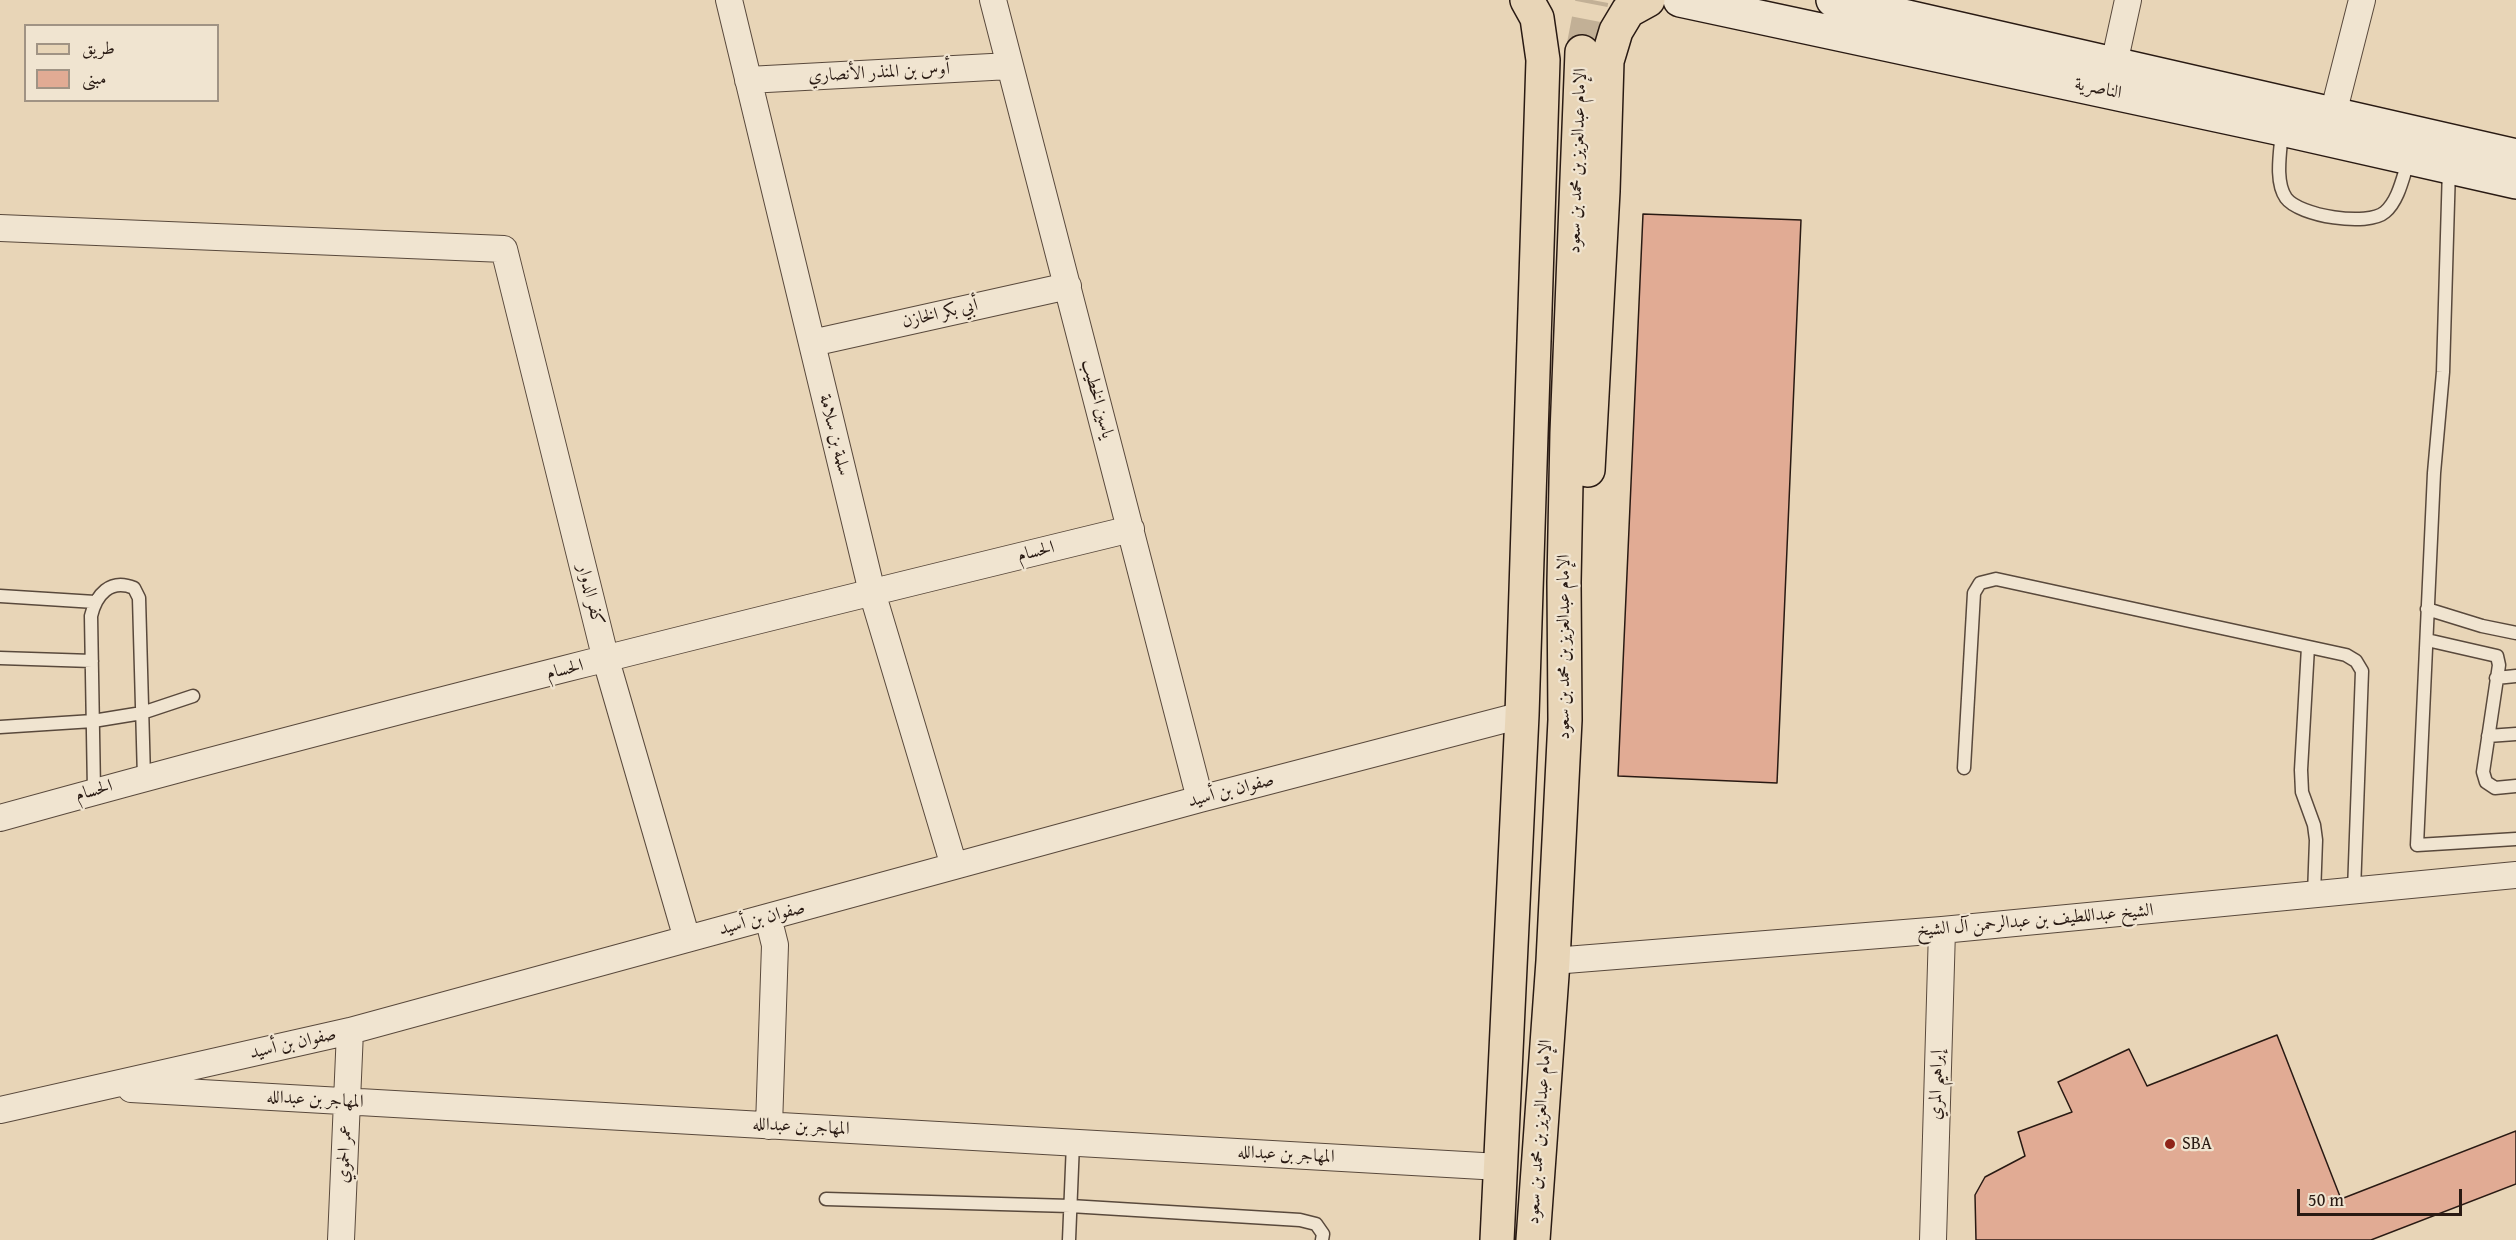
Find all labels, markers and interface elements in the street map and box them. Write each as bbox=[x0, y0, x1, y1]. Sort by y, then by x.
legend bbox=[24, 24, 219, 102]
text: طريق bbox=[82, 34, 115, 61]
street label: أوس بن المنذر الأنصاري bbox=[808, 59, 950, 87]
text: مبنى bbox=[82, 64, 107, 91]
street label: الإمام عبدالعزيز بن محمد بن سعود bbox=[1564, 68, 1592, 254]
street label: الناصرية bbox=[2072, 73, 2124, 105]
street label: أبي بكر الخازن bbox=[900, 295, 980, 333]
street label: ياسين الخطيب bbox=[1076, 357, 1118, 441]
street label: سلمة بن سلامة bbox=[813, 392, 855, 478]
street label: الحسام bbox=[1015, 537, 1057, 567]
street label: الإمام عبدالعزيز بن محمد بن سعود bbox=[1553, 554, 1575, 740]
street label: كفر الدوار bbox=[572, 562, 608, 628]
street label: الحسام bbox=[544, 655, 586, 685]
street label: صفوان بن أسيد bbox=[1185, 769, 1277, 813]
street label: الحسام bbox=[73, 775, 115, 807]
street label: صفوان بن أسيد bbox=[716, 897, 808, 941]
street label: الشيخ عبداللطيف بن عبدالرحمن آل الشيخ bbox=[1916, 900, 2154, 942]
street label: صفوان بن أسيد bbox=[247, 1024, 339, 1064]
street label: الإمام عبدالعزيز بن محمد بن سعود bbox=[1523, 1039, 1557, 1225]
street label: إبراهيم المري bbox=[1925, 1050, 1949, 1120]
street label: المهاجر بن عبدالله bbox=[266, 1087, 364, 1113]
street label: المهاجر بن عبدالله bbox=[752, 1114, 850, 1140]
street label: عمر الحموي bbox=[333, 1124, 357, 1184]
place label: SBA bbox=[2182, 1133, 2212, 1155]
marker: SBA bbox=[2163, 1137, 2177, 1151]
street label: المهاجر بن عبدالله bbox=[1237, 1142, 1335, 1168]
scale bar bbox=[2300, 1177, 2465, 1215]
text: 50 m bbox=[2308, 1186, 2344, 1213]

